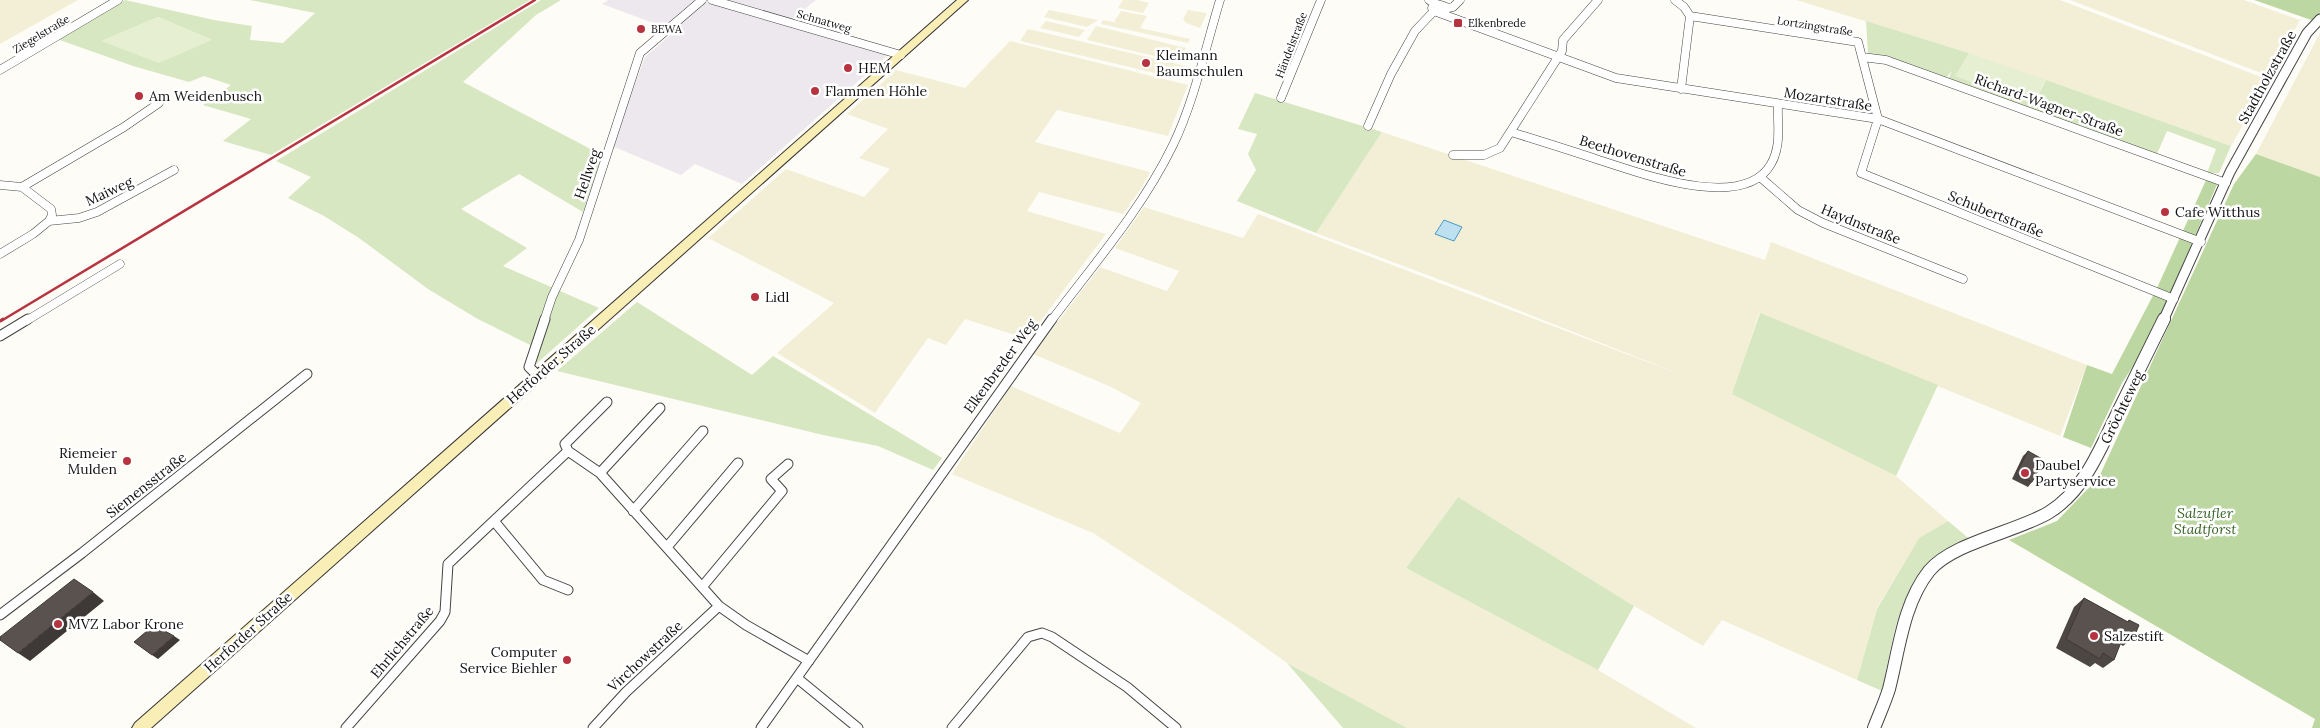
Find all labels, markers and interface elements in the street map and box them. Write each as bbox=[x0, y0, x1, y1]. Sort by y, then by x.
street label: Schnatweg bbox=[795, 7, 854, 36]
street label: Händelstraße bbox=[1272, 10, 1310, 80]
street label: Ziegelstraße bbox=[10, 12, 72, 56]
street label: Lortzingstraße bbox=[1776, 13, 1854, 39]
place label: Elkenbrede bbox=[1468, 16, 1526, 30]
marker: Elkenbrede bbox=[1452, 17, 1464, 29]
place label: BEWA bbox=[651, 22, 683, 36]
marker: BEWA bbox=[635, 23, 647, 35]
street label: Stadtholzstraße bbox=[2234, 27, 2300, 127]
place label: Kleimann Baumschulen bbox=[1156, 46, 1244, 80]
marker: Kleimann Baumschulen bbox=[1140, 57, 1152, 69]
place label: HEM bbox=[858, 59, 891, 77]
marker: HEM bbox=[842, 62, 854, 74]
street label: Richard-Wagner-Straße bbox=[1972, 70, 2126, 140]
place label: Flammen Höhle bbox=[825, 82, 927, 100]
street label: Mozartstraße bbox=[1783, 83, 1874, 115]
marker: Flammen Höhle bbox=[809, 85, 821, 97]
place label: Am Weidenbusch bbox=[148, 87, 262, 105]
marker: Am Weidenbusch bbox=[133, 90, 145, 102]
street label: Beethovenstraße bbox=[1577, 131, 1689, 181]
street label: Hellweg bbox=[570, 146, 604, 202]
street label: Maiweg bbox=[82, 172, 136, 210]
street label: Schubertstraße bbox=[1946, 187, 2047, 242]
street label: Haydnstraße bbox=[1819, 200, 1904, 248]
place label: Cafe Witthus bbox=[2175, 203, 2260, 221]
marker: Cafe Witthus bbox=[2159, 206, 2171, 218]
place label: Lidl bbox=[765, 288, 789, 306]
marker: Lidl bbox=[749, 291, 761, 303]
street label: Elkenbreder Weg bbox=[960, 315, 1040, 417]
street label: Herforder Straße bbox=[503, 320, 600, 408]
street label: Gröchteweg bbox=[2096, 367, 2148, 447]
place label: Riemeier Mulden bbox=[59, 444, 117, 478]
street label: Siemensstraße bbox=[102, 448, 190, 522]
marker: Riemeier Mulden bbox=[121, 455, 133, 467]
place label: Daubel Partyservice bbox=[2035, 456, 2116, 490]
marker: Daubel Partyservice bbox=[2019, 467, 2031, 479]
park label: Salzufler Stadtforst bbox=[2174, 504, 2237, 538]
street label: Herforder Straße bbox=[200, 587, 296, 676]
street label: Ehrlichstraße bbox=[367, 602, 438, 682]
place label: MVZ Labor Krone bbox=[68, 615, 184, 633]
street label: Virchowstraße bbox=[603, 616, 687, 696]
marker: MVZ Labor Krone bbox=[52, 618, 64, 630]
place label: Salzestift bbox=[2104, 627, 2164, 645]
marker: Salzestift bbox=[2088, 630, 2100, 642]
place label: Computer Service Biehler bbox=[460, 643, 557, 677]
marker: Computer Service Biehler bbox=[561, 654, 573, 666]

